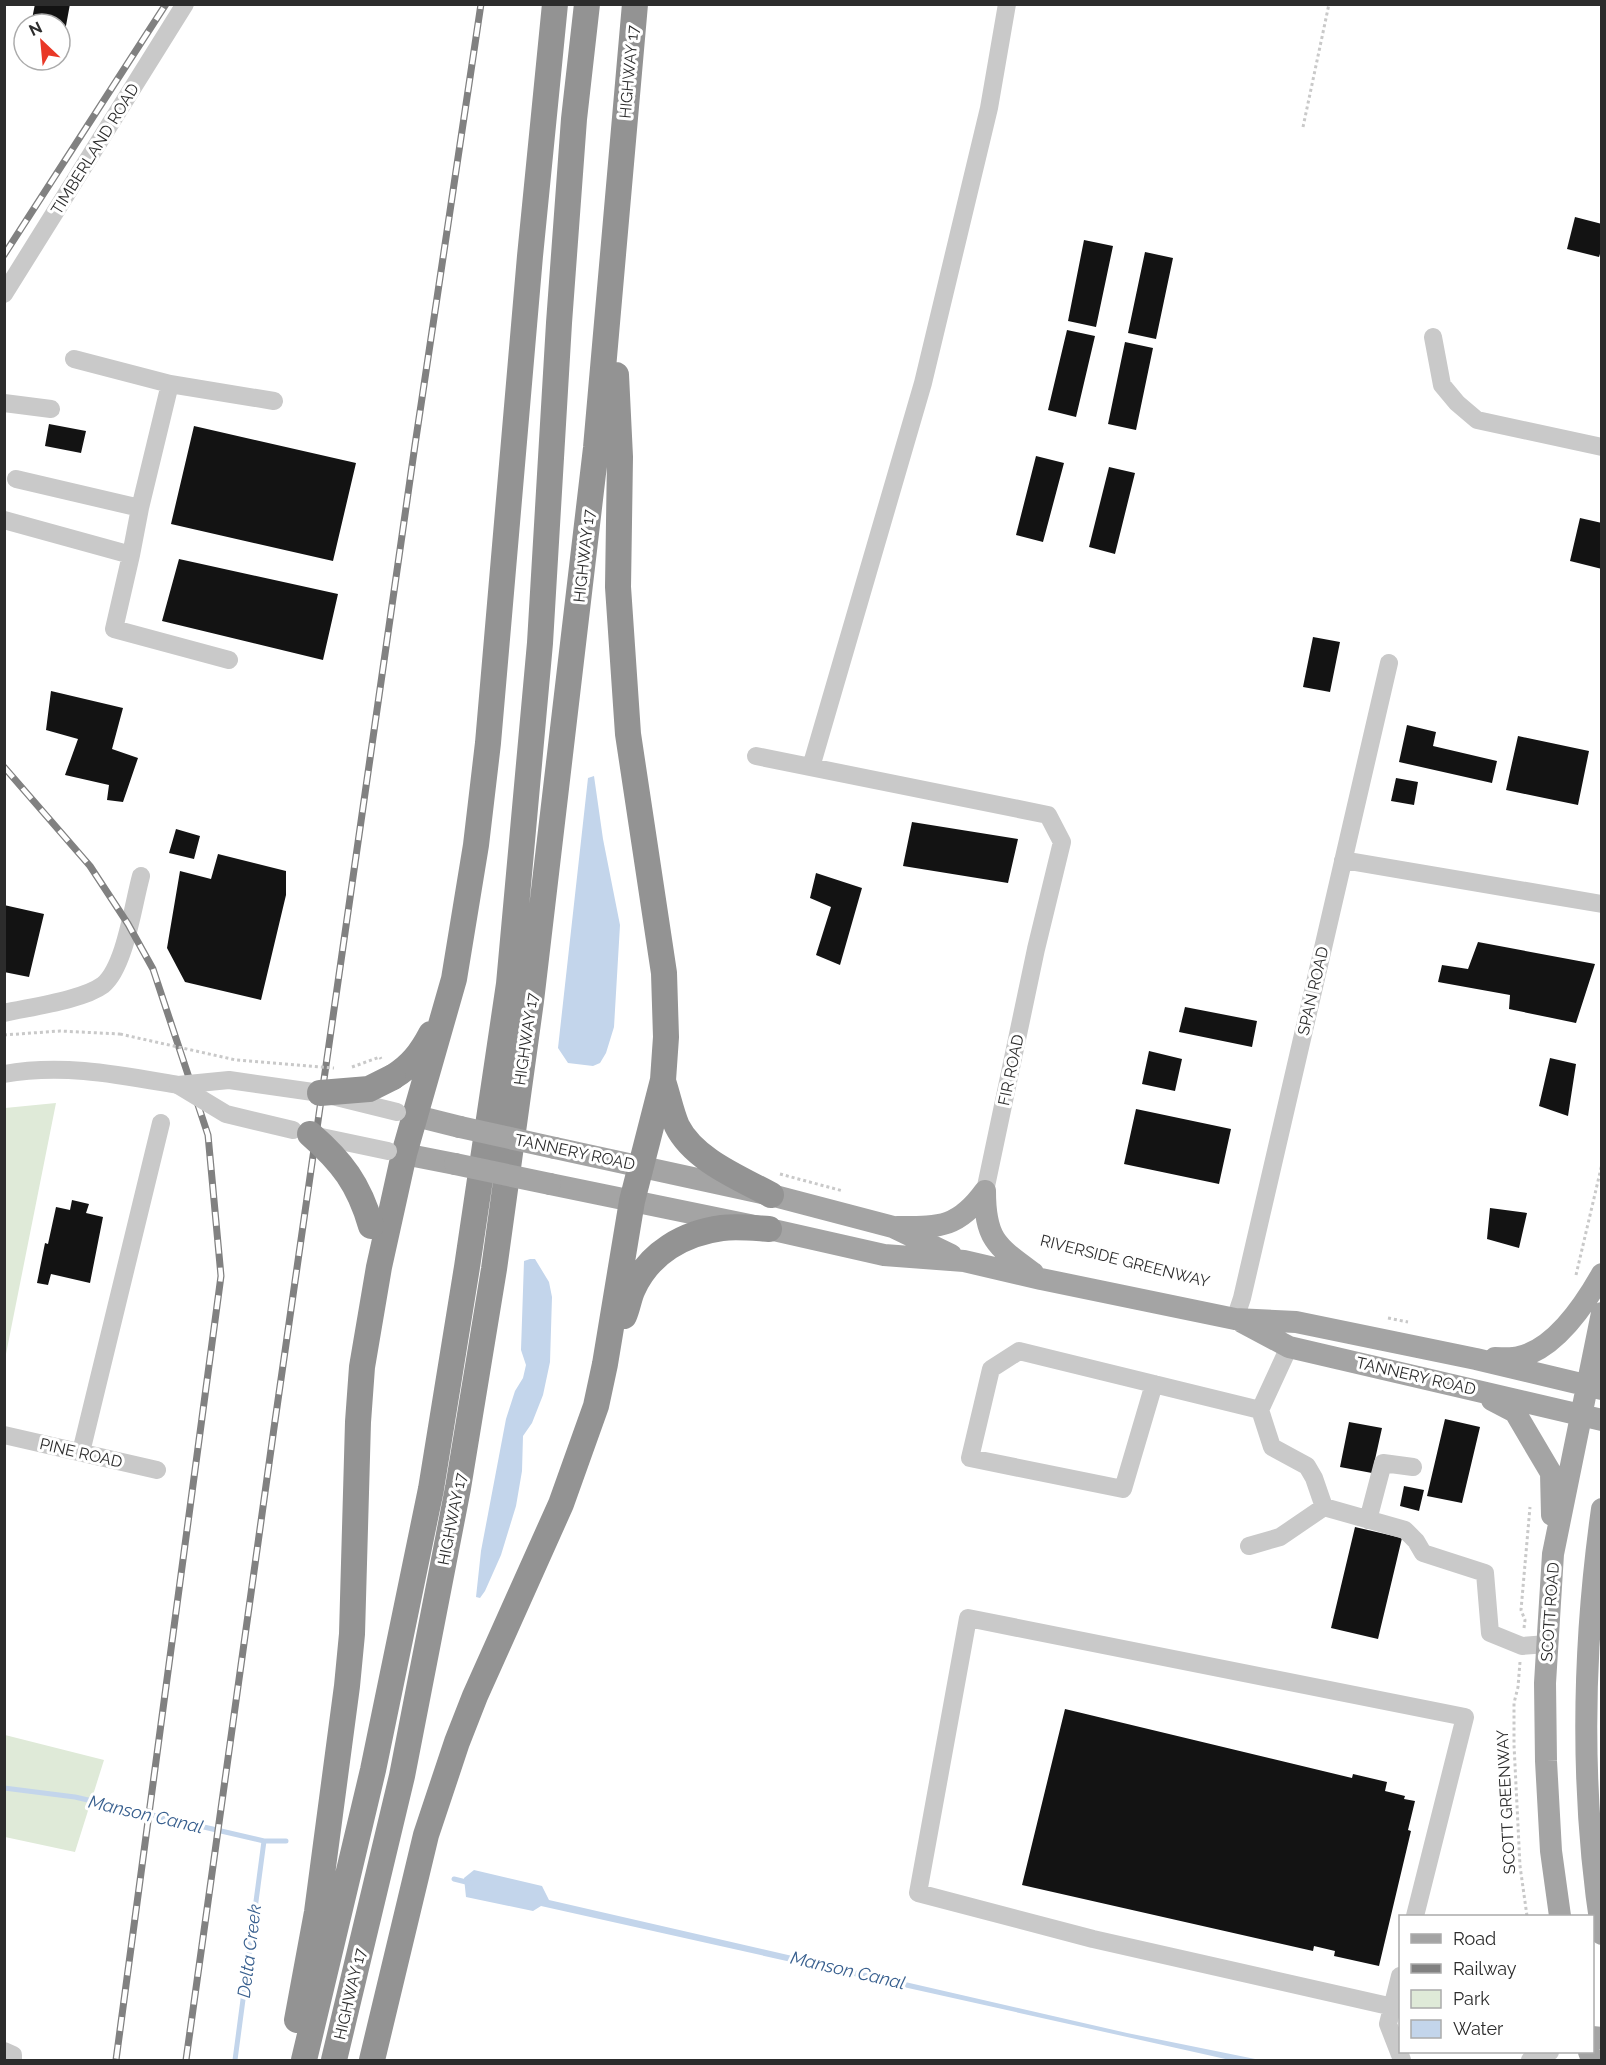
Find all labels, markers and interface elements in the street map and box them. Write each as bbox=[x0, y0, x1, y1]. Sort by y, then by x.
north arrow bbox=[12, 12, 72, 72]
text: N bbox=[26, 18, 45, 40]
street label: HIGHWAY 17 bbox=[615, 24, 643, 119]
street label: TIMBERLAND ROAD bbox=[47, 80, 143, 218]
street label: HIGHWAY 17 bbox=[570, 508, 598, 604]
street label: SPAN ROAD bbox=[1294, 945, 1332, 1037]
street label: HIGHWAY 17 bbox=[510, 991, 542, 1087]
street label: FIR ROAD bbox=[994, 1033, 1028, 1107]
street label: TANNERY ROAD bbox=[513, 1130, 637, 1174]
street label: RIVERSIDE GREENWAY bbox=[1038, 1231, 1212, 1291]
street label: TANNERY ROAD bbox=[1354, 1353, 1478, 1399]
street label: PINE ROAD bbox=[38, 1434, 124, 1472]
street label: HIGHWAY 17 bbox=[434, 1471, 470, 1567]
street label: SCOTT ROAD bbox=[1537, 1562, 1563, 1662]
street label: SCOTT GREENWAY bbox=[1493, 1729, 1519, 1875]
water label: Manson Canal bbox=[87, 1791, 206, 1837]
water label: Delta Creek bbox=[233, 1903, 265, 1999]
legend bbox=[1399, 1915, 1594, 2053]
text: Road bbox=[1453, 1928, 1496, 1949]
street label: HIGHWAY 17 bbox=[330, 1946, 370, 2042]
water label: Manson Canal bbox=[789, 1947, 908, 1993]
text: Railway bbox=[1453, 1958, 1517, 1979]
text: Park bbox=[1453, 1988, 1490, 2009]
text: Water bbox=[1453, 2018, 1504, 2039]

